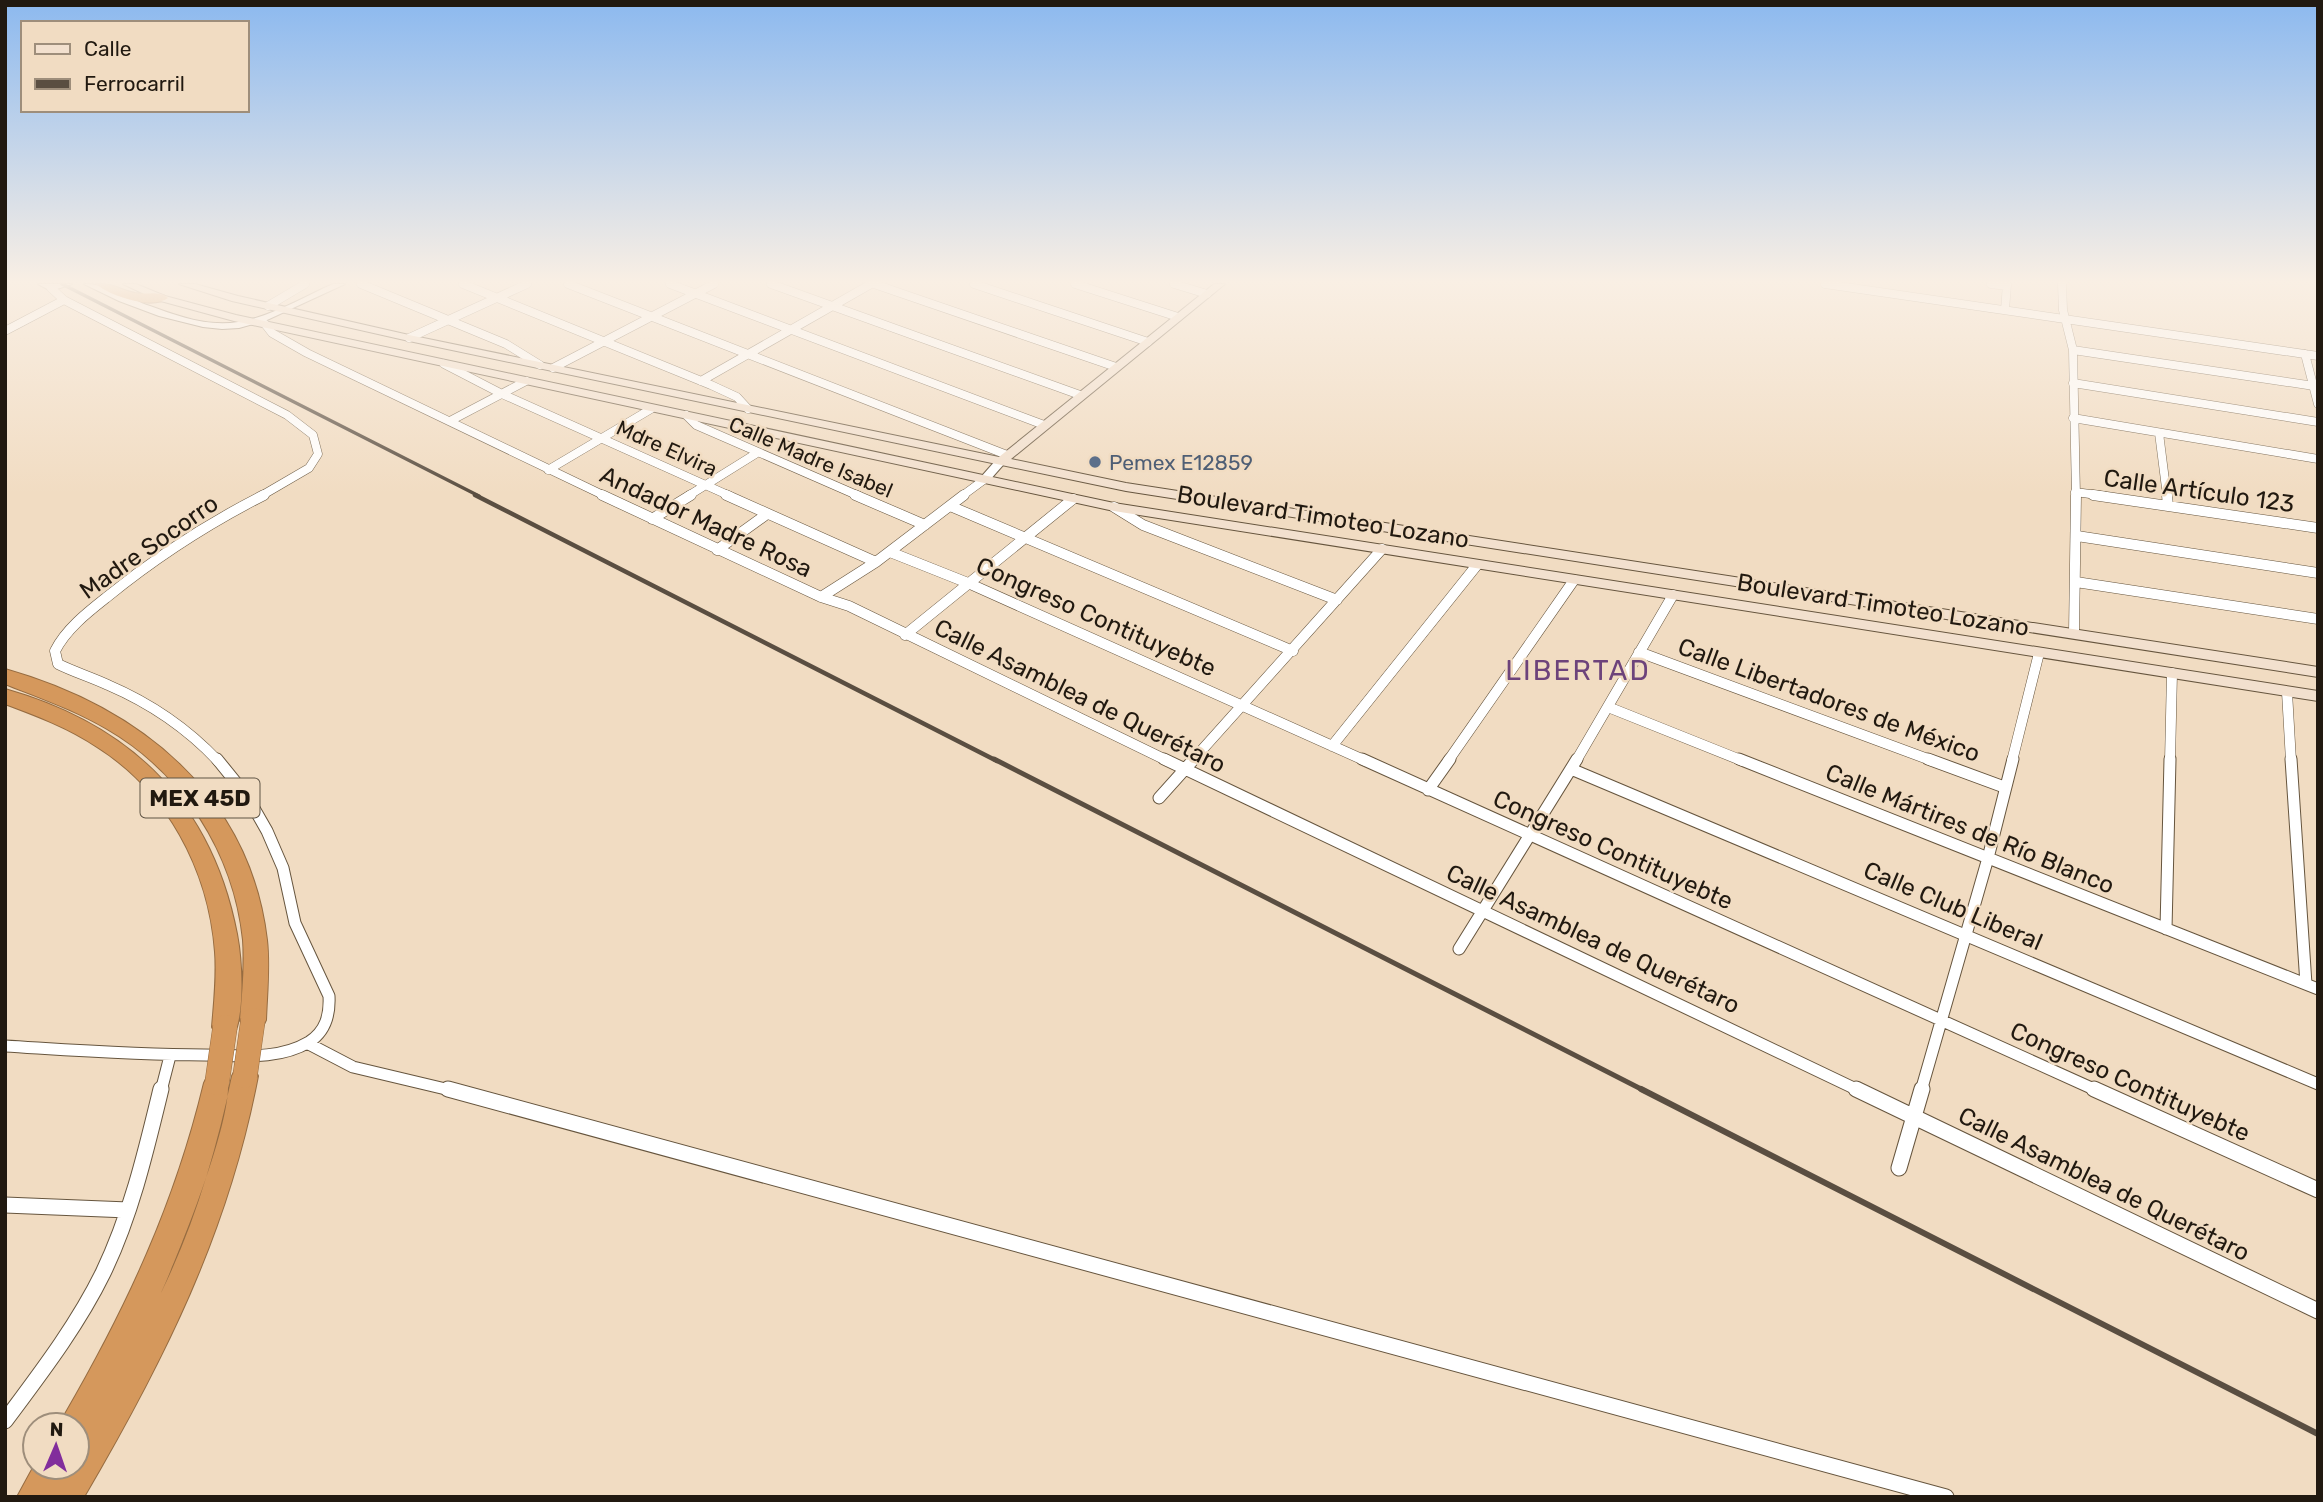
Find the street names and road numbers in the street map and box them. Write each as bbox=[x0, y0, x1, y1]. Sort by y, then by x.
street label: Calle Madre Isabel bbox=[725, 411, 897, 503]
street label: Mdre Elvira bbox=[613, 415, 721, 481]
street label: Andador Madre Rosa bbox=[596, 461, 816, 583]
street label: Calle Artículo 123 bbox=[2102, 464, 2296, 518]
street label: Boulevard Timoteo Lozano bbox=[1175, 480, 1471, 554]
street label: Madre Socorro bbox=[74, 489, 224, 605]
street label: Congreso Contituyebte bbox=[972, 551, 1220, 683]
street label: Boulevard Timoteo Lozano bbox=[1735, 568, 2031, 642]
street label: Calle Asamblea de Querétaro bbox=[930, 613, 1230, 779]
street label: Calle Libertadores de México bbox=[1674, 632, 1984, 768]
street label: Calle Mártires de Río Blanco bbox=[1822, 758, 2118, 900]
road number: MEX 45D bbox=[140, 778, 260, 818]
street label: Congreso Contituyebte bbox=[1489, 784, 1737, 916]
street label: Calle Club Liberal bbox=[1859, 856, 2047, 956]
street label: Calle Asamblea de Querétaro bbox=[1442, 859, 1744, 1019]
street label: Congreso Contituyebte bbox=[2006, 1016, 2254, 1148]
street label: Calle Asamblea de Querétaro bbox=[1954, 1101, 2254, 1267]

